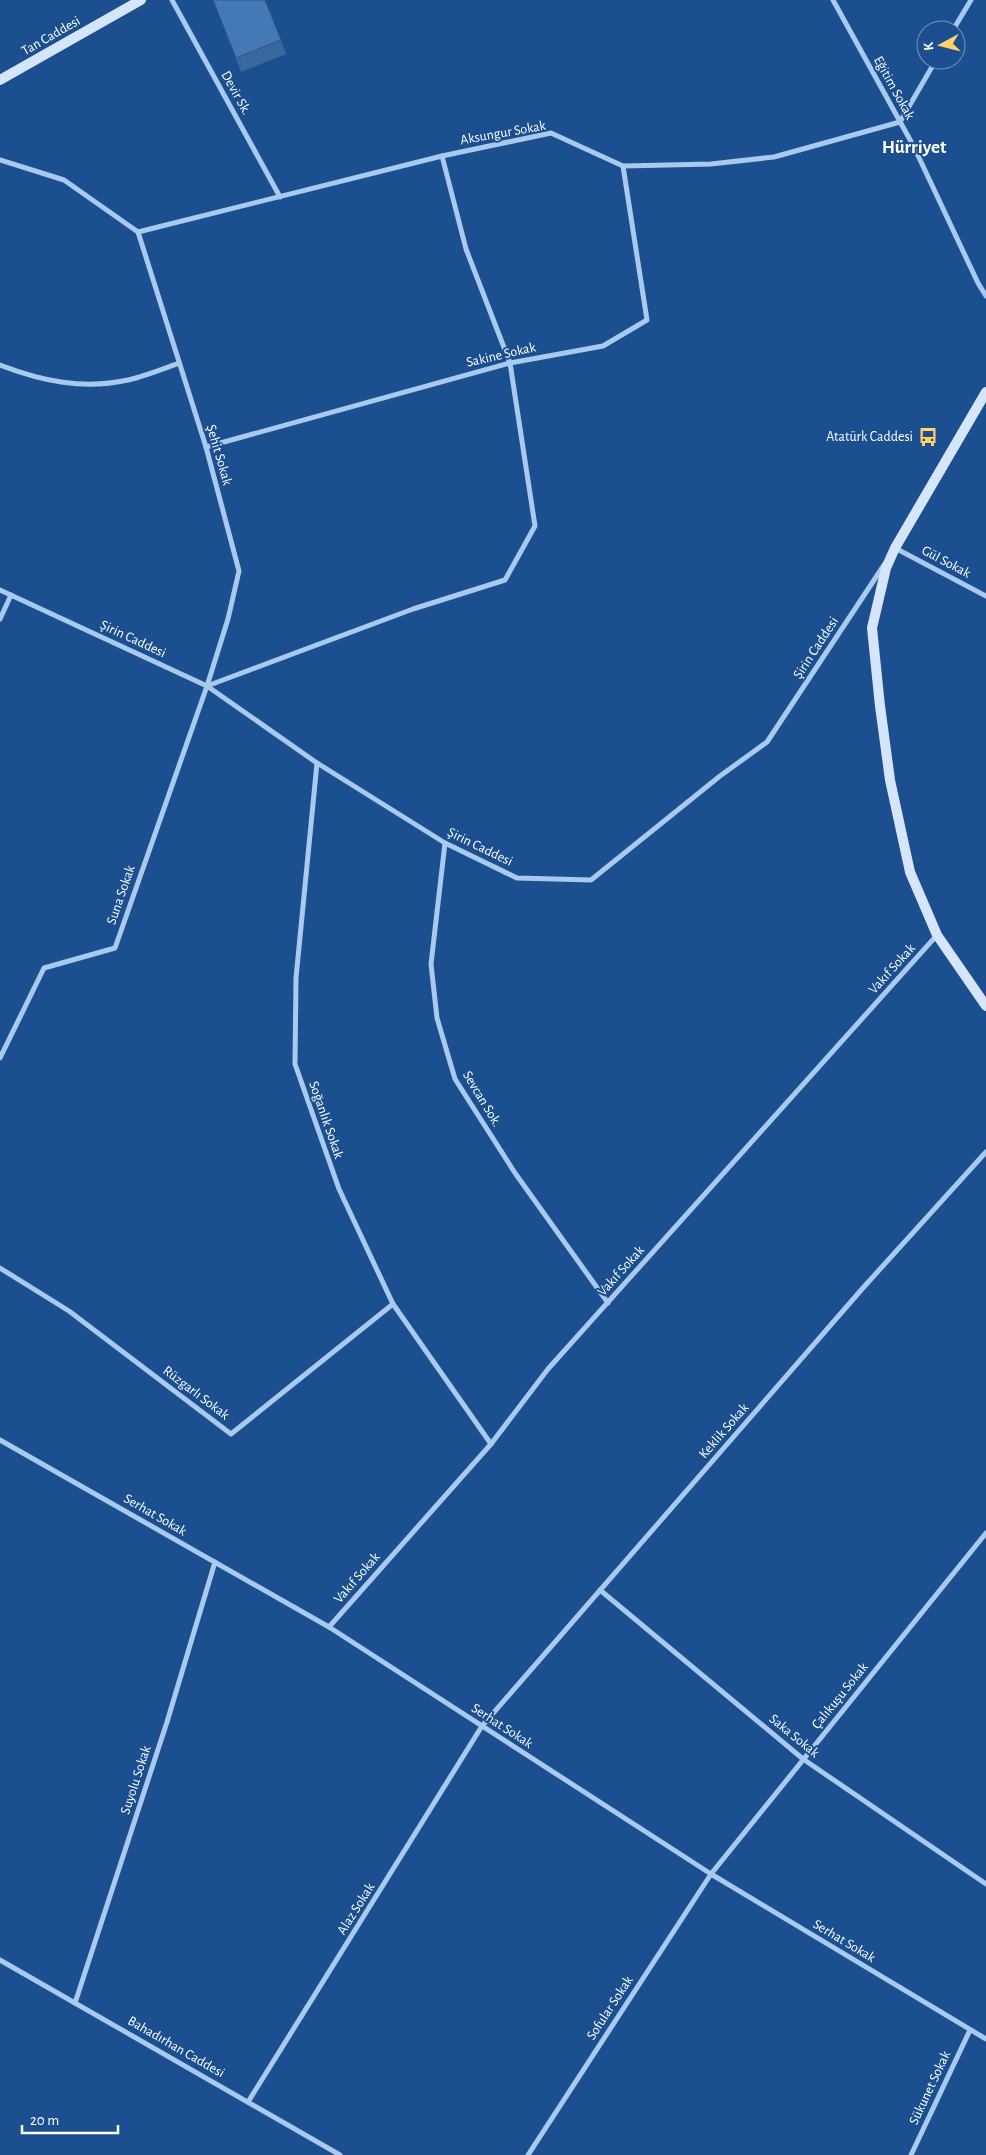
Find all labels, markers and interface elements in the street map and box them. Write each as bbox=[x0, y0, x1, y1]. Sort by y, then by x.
street label: Tan Caddesi bbox=[19, 14, 83, 58]
north arrow bbox=[916, 20, 966, 70]
text: K bbox=[922, 41, 937, 51]
street label: Eğitim Sokak bbox=[871, 54, 917, 122]
street label: Devir Sk. bbox=[218, 69, 254, 117]
street label: Aksungur Sokak bbox=[459, 118, 547, 147]
district label: Hürriyet bbox=[882, 138, 947, 157]
street label: Sakine Sokak bbox=[465, 340, 538, 370]
street label: Şehit Sokak bbox=[204, 423, 234, 488]
bus stop icon: Atatürk Caddesi bbox=[917, 426, 939, 448]
place label: Atatürk Caddesi bbox=[826, 430, 913, 444]
street label: Gül Sokak bbox=[919, 543, 973, 581]
street label: Şirin Caddesi bbox=[791, 615, 841, 681]
street label: Şirin Caddesi bbox=[98, 618, 168, 660]
street label: Şirin Caddesi bbox=[445, 825, 515, 869]
street label: Suna Sokak bbox=[104, 863, 138, 926]
street label: Vakıf Sokak bbox=[866, 941, 918, 997]
street label: Sevcan Sok. bbox=[460, 1069, 504, 1129]
street label: Soğanlık Sokak bbox=[306, 1079, 346, 1161]
street label: Vakıf Sokak bbox=[595, 1243, 647, 1299]
street label: Rüzgarlı Sokak bbox=[160, 1364, 232, 1423]
street label: Keklik Sokak bbox=[696, 1400, 752, 1461]
street label: Serhat Sokak bbox=[121, 1491, 189, 1539]
street label: Vakıf Sokak bbox=[331, 1550, 383, 1606]
street label: Çalıkuşu Sokak bbox=[809, 1660, 871, 1732]
street label: Serhat Sokak bbox=[469, 1701, 536, 1751]
street label: Saka Sokak bbox=[766, 1712, 822, 1761]
street label: Suyolu Sokak bbox=[118, 1743, 154, 1816]
street label: Alaz Sokak bbox=[335, 1880, 378, 1937]
street label: Serhat Sokak bbox=[810, 1917, 878, 1965]
street label: Sofular Sokak bbox=[584, 1973, 636, 2042]
street label: Bahadırhan Caddesi bbox=[125, 2014, 227, 2080]
street label: Sükunet Sokak bbox=[907, 2048, 953, 2127]
scale bar bbox=[22, 2102, 119, 2134]
text: 20 m bbox=[30, 2113, 59, 2128]

